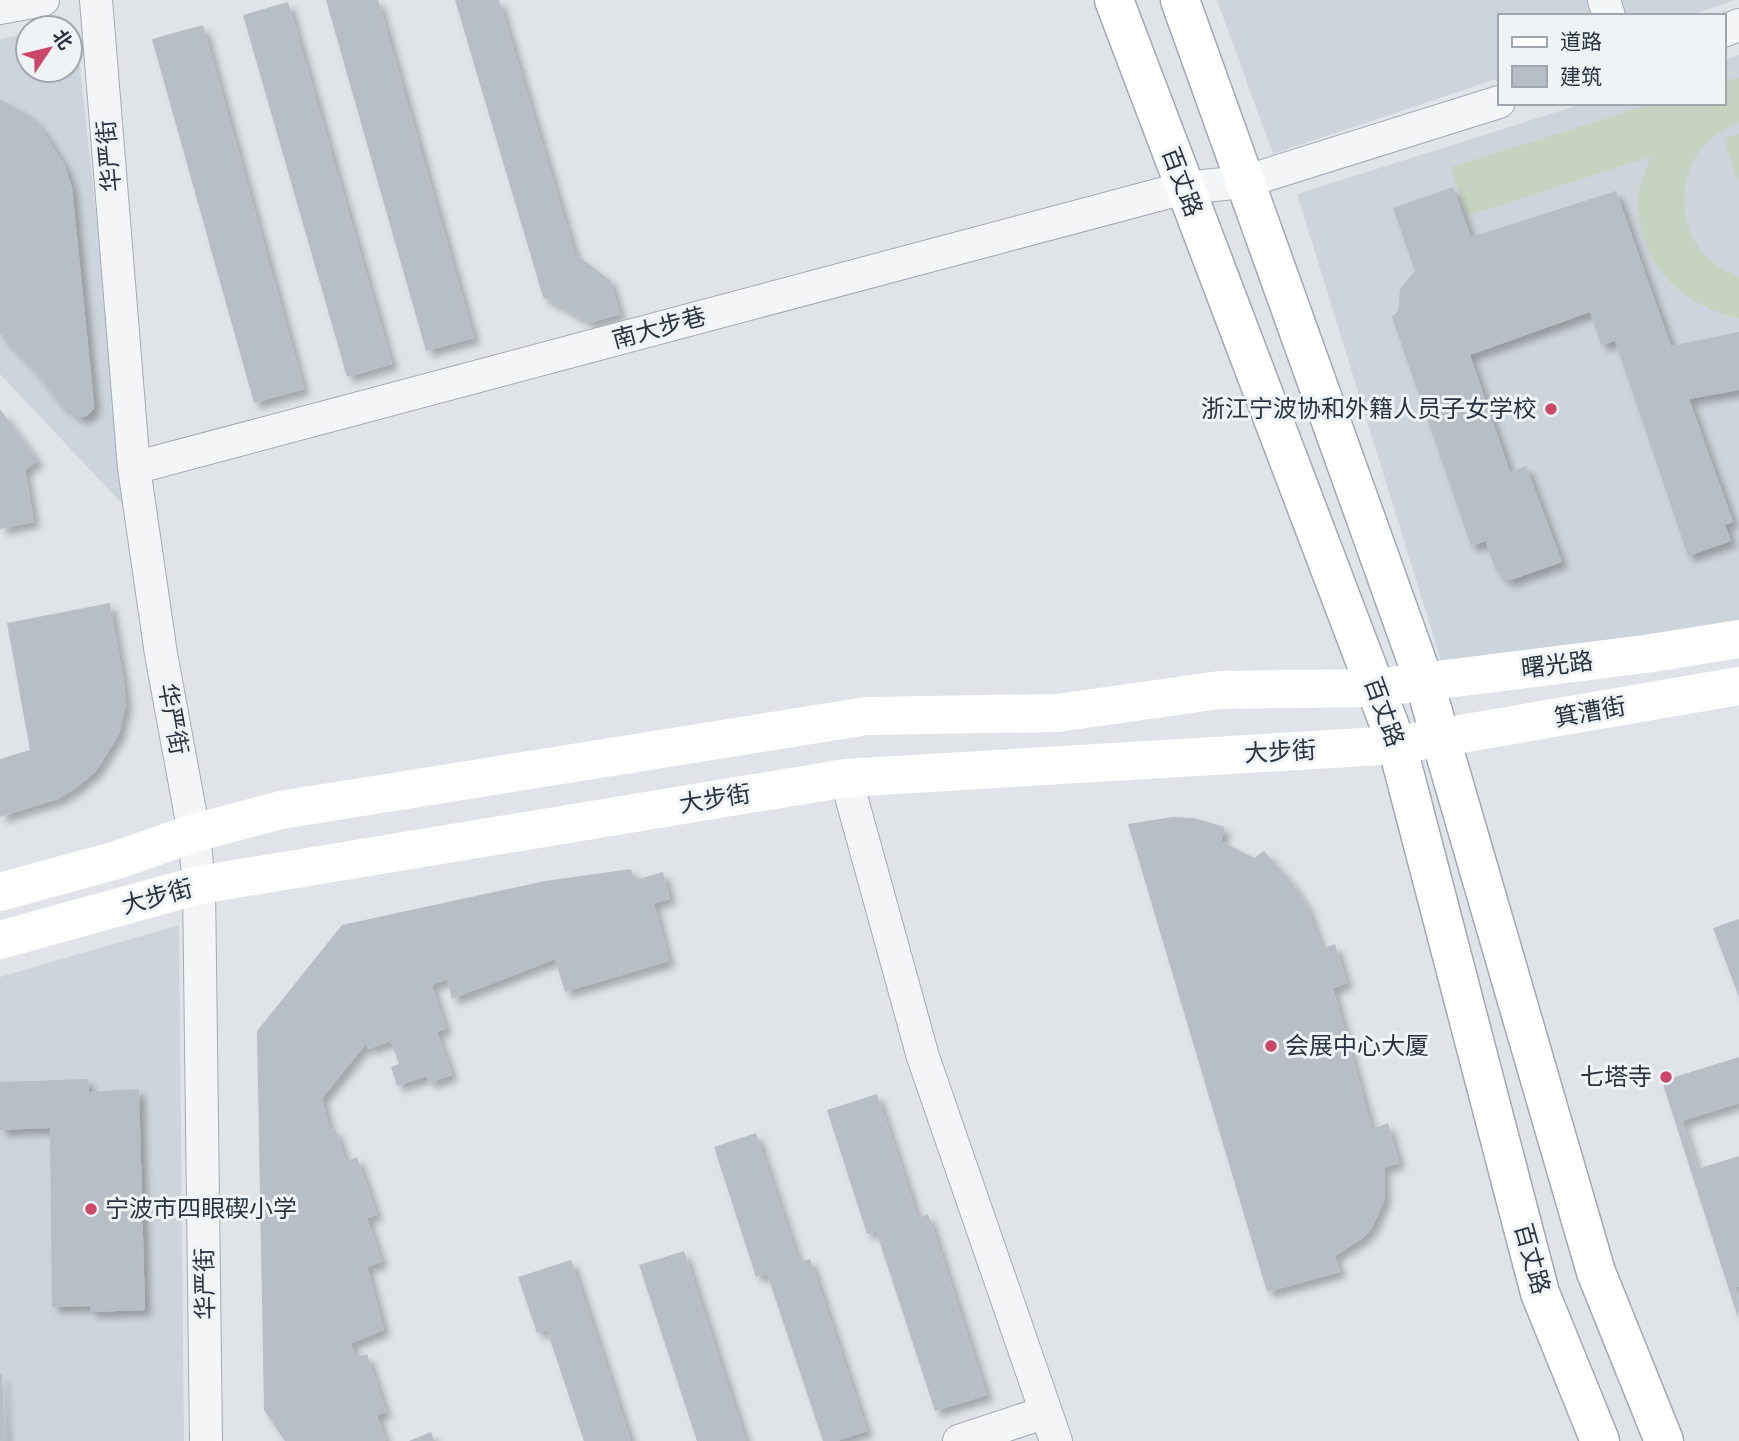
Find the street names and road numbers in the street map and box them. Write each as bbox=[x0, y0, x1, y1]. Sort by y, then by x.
street label: 华严街 bbox=[91, 119, 126, 193]
street label: 百丈路 bbox=[1156, 143, 1209, 221]
street label: 南大步巷 bbox=[609, 301, 709, 354]
street label: 曙光路 bbox=[1519, 646, 1594, 683]
street label: 百丈路 bbox=[1359, 673, 1410, 751]
street label: 华严街 bbox=[153, 681, 194, 757]
street label: 箕漕街 bbox=[1552, 691, 1628, 732]
street label: 大步街 bbox=[1243, 735, 1317, 768]
street label: 大步街 bbox=[677, 779, 753, 818]
street label: 大步街 bbox=[118, 873, 195, 920]
street label: 百丈路 bbox=[1509, 1220, 1556, 1297]
street label: 华严街 bbox=[189, 1248, 220, 1320]

